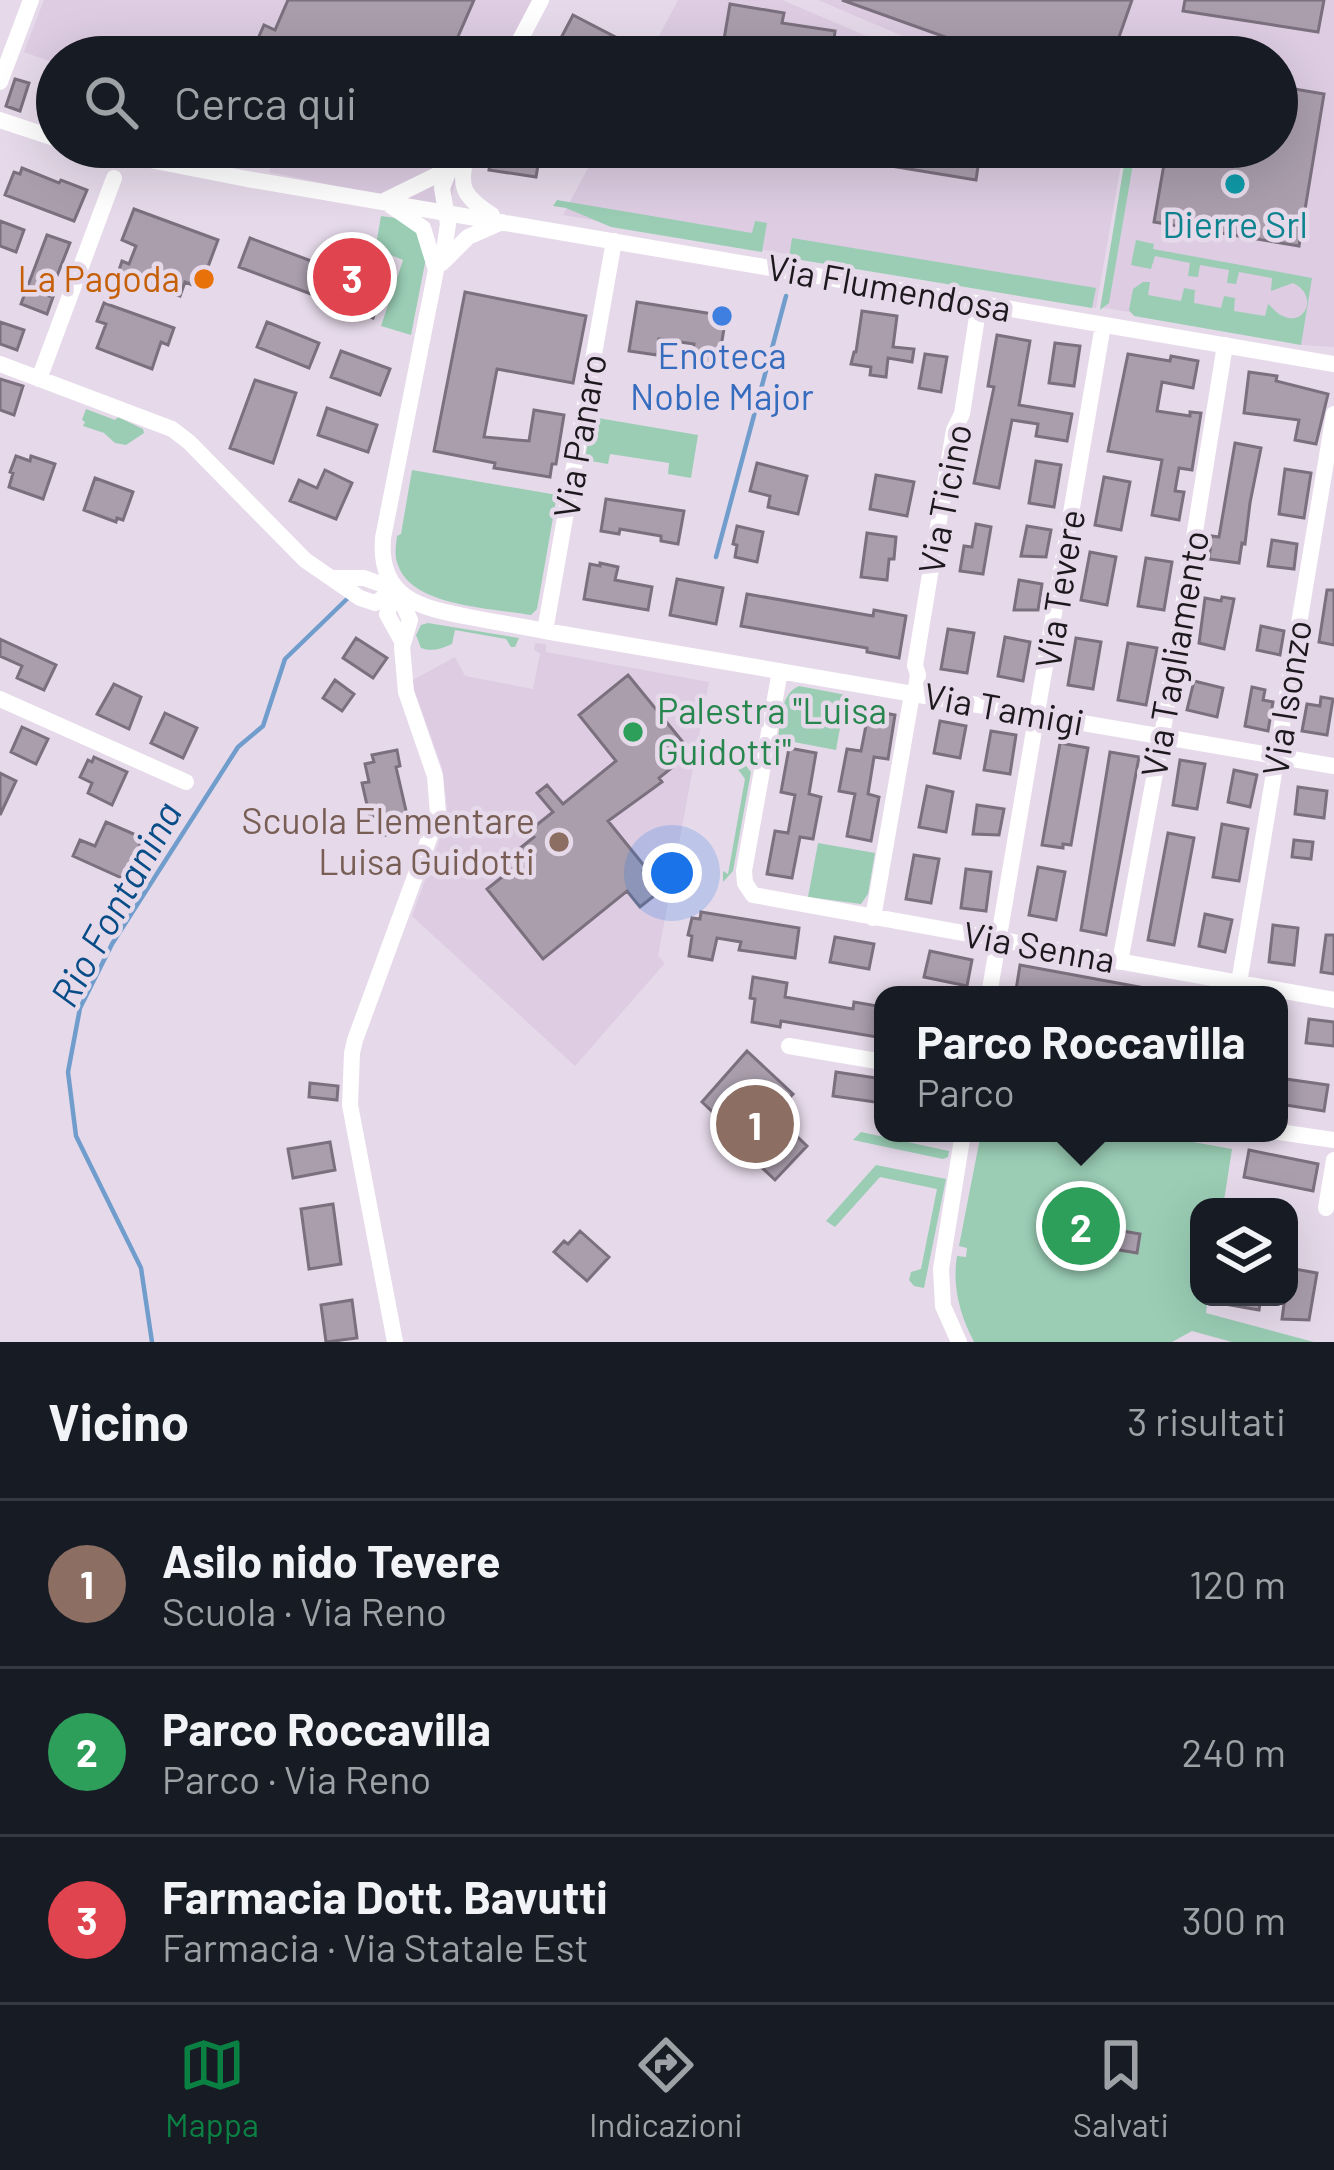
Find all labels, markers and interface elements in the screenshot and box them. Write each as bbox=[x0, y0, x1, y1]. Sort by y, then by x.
search box bbox=[36, 36, 1298, 168]
icon: search bbox=[78, 69, 144, 135]
text: Cerca qui bbox=[174, 75, 357, 129]
marker: Dierre Srl bbox=[1222, 171, 1248, 197]
place label: Dierre Srl bbox=[1162, 202, 1308, 245]
pin: 3 bbox=[313, 232, 391, 322]
street label: Via Flumendosa bbox=[764, 244, 1015, 329]
place label: La Pagoda bbox=[17, 256, 180, 299]
marker: La Pagoda bbox=[191, 266, 217, 292]
marker: Enoteca Noble Major bbox=[709, 303, 735, 329]
place label: Enoteca Noble Major bbox=[630, 333, 814, 417]
street label: Via Panaro bbox=[543, 350, 614, 521]
street label: Via Ticino bbox=[908, 420, 979, 577]
street label: Via Tevere bbox=[1025, 506, 1092, 671]
street label: Via Tagliamento bbox=[1131, 527, 1216, 780]
street label: Via Isonzo bbox=[1252, 617, 1319, 779]
street label: Via Tamigi bbox=[921, 672, 1088, 743]
place label: Palestra "Luisa Guidotti" bbox=[657, 688, 887, 772]
marker: Palestra "Luisa Guidotti" bbox=[620, 719, 646, 745]
water label: Rio Fontanina bbox=[39, 792, 190, 1014]
place label: Scuola Elementare Luisa Guidotti bbox=[241, 798, 535, 882]
marker: Scuola Elementare Luisa Guidotti bbox=[546, 829, 572, 855]
your location bbox=[642, 843, 702, 903]
street label: Via Senna bbox=[960, 911, 1119, 980]
popup bbox=[874, 986, 1288, 1142]
text: Parco Roccavilla bbox=[916, 1014, 1246, 1068]
text: Parco bbox=[916, 1068, 1015, 1115]
pin: 1 bbox=[716, 1079, 794, 1169]
pin: 2 bbox=[1042, 1181, 1120, 1271]
map controls bbox=[1190, 1198, 1298, 1306]
button: layers bbox=[1190, 1198, 1298, 1306]
text: Vicino bbox=[48, 1390, 189, 1451]
text: 3 risultati bbox=[1127, 1397, 1286, 1444]
text: Asilo nido Tevere bbox=[162, 1533, 501, 1587]
text: 1 bbox=[80, 1560, 94, 1607]
text: 120 m bbox=[1189, 1560, 1286, 1607]
text: Scuola · Via Reno bbox=[162, 1587, 447, 1634]
text: Parco Roccavilla bbox=[162, 1701, 491, 1755]
text: 2 bbox=[76, 1728, 98, 1775]
text: 240 m bbox=[1182, 1728, 1286, 1775]
text: Parco · Via Reno bbox=[162, 1755, 431, 1802]
text: Farmacia Dott. Bavutti bbox=[162, 1869, 608, 1923]
text: 3 bbox=[76, 1896, 98, 1943]
text: 300 m bbox=[1182, 1896, 1286, 1943]
text: Farmacia · Via Statale Est bbox=[162, 1923, 589, 1970]
tab: Mappa bbox=[165, 2032, 259, 2144]
tab: Indicazioni bbox=[589, 2032, 743, 2144]
tab: Salvati bbox=[1073, 2032, 1169, 2144]

